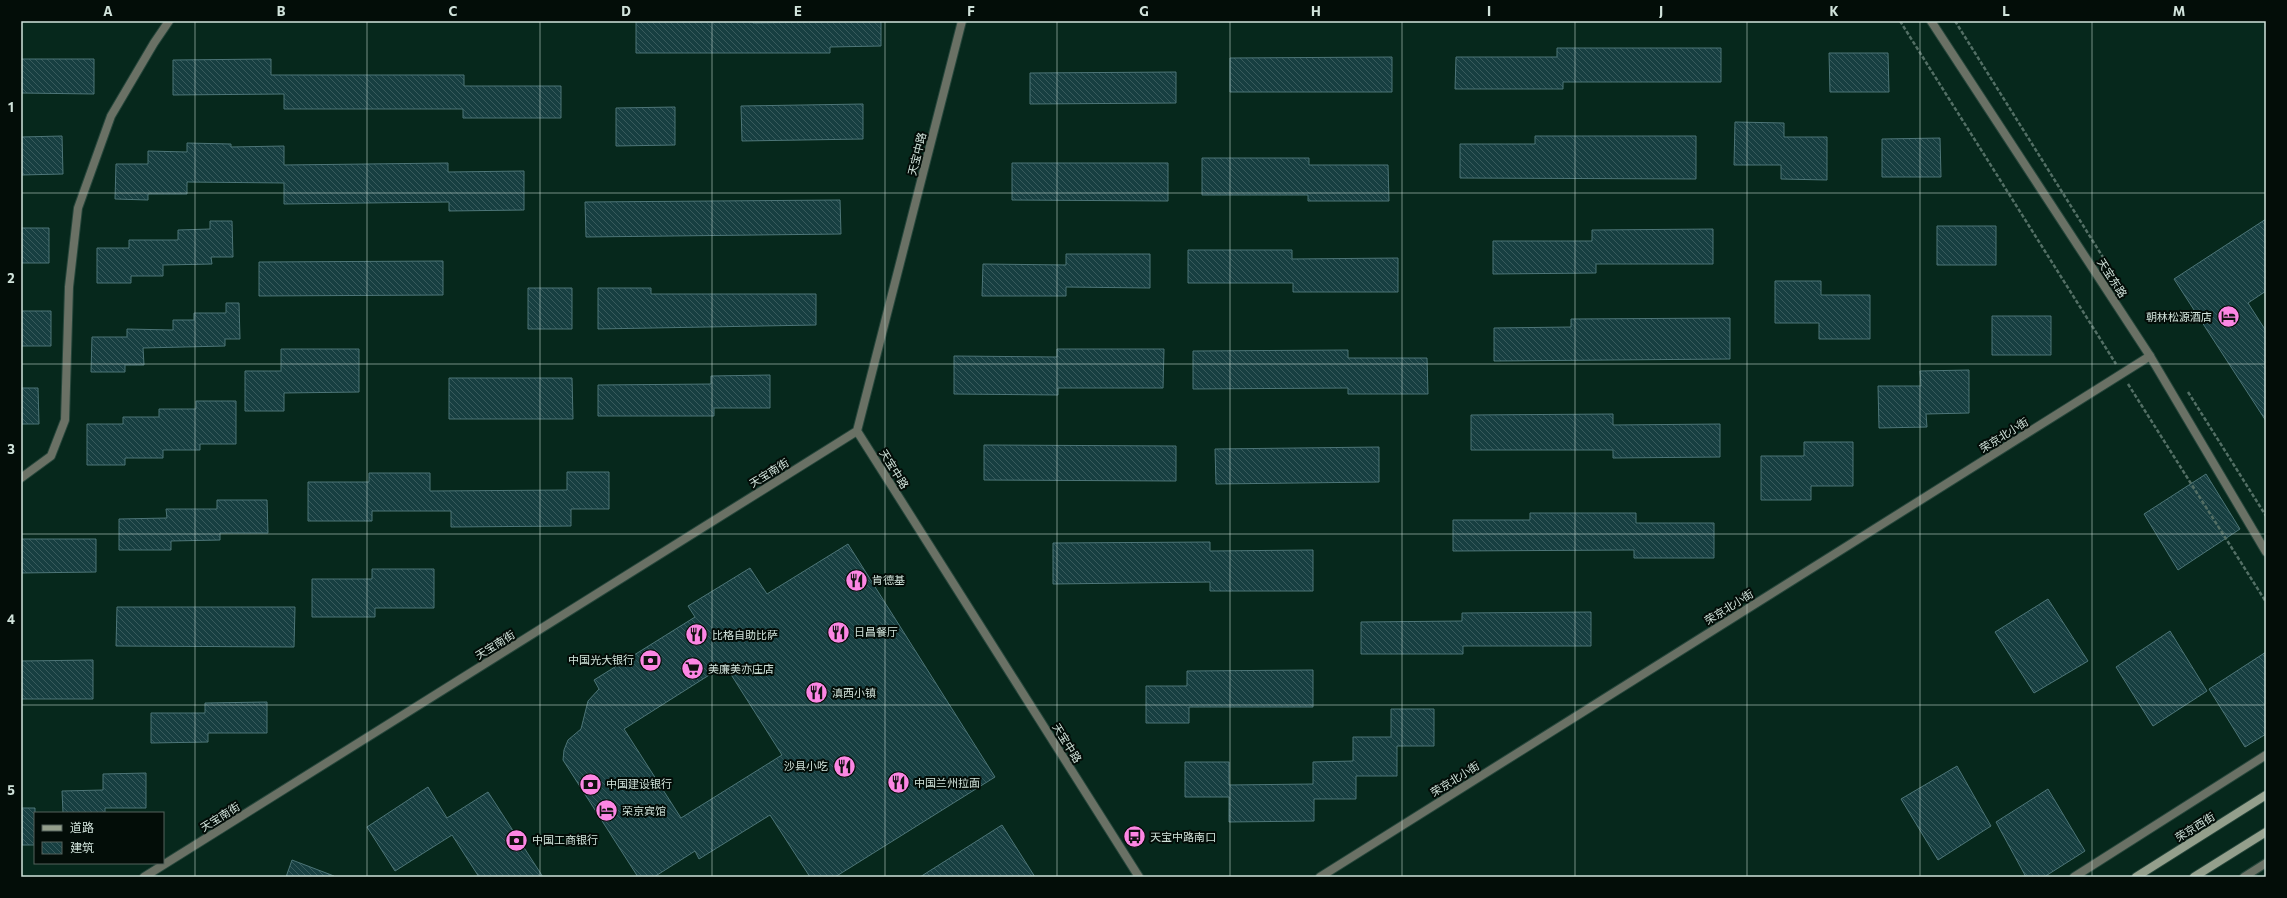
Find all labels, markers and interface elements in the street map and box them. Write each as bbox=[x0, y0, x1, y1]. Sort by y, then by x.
text: A bbox=[103, 3, 113, 19]
text: B bbox=[277, 3, 286, 19]
text: C bbox=[449, 3, 458, 19]
text: D bbox=[621, 3, 631, 19]
text: E bbox=[794, 3, 802, 19]
text: F bbox=[967, 3, 975, 19]
text: G bbox=[1139, 3, 1149, 19]
text: H bbox=[1311, 3, 1321, 19]
text: I bbox=[1487, 3, 1491, 19]
text: J bbox=[1659, 3, 1663, 19]
text: K bbox=[1829, 3, 1839, 19]
text: L bbox=[2002, 3, 2010, 19]
text: M bbox=[2173, 3, 2185, 19]
text: 1 bbox=[8, 99, 14, 115]
street label: 天宝中路 bbox=[905, 131, 928, 177]
street label: 天宝东路 bbox=[2095, 256, 2130, 300]
text: 2 bbox=[7, 270, 15, 286]
hotel icon: 朝林松源酒店 bbox=[2215, 304, 2241, 330]
place label: 朝林松源酒店 bbox=[2146, 310, 2212, 323]
street label: 荣京北小街 bbox=[1977, 414, 2031, 455]
text: 3 bbox=[7, 441, 15, 457]
street label: 天宝中路 bbox=[877, 447, 912, 491]
street label: 天宝南街 bbox=[747, 455, 791, 490]
restaurant icon: 肯德基 bbox=[844, 567, 870, 593]
place label: 肯德基 bbox=[872, 573, 905, 586]
street label: 荣京北小街 bbox=[1702, 586, 1756, 627]
text: 4 bbox=[7, 611, 15, 627]
restaurant icon: 日昌餐厅 bbox=[826, 619, 852, 645]
restaurant icon: 比格自助比萨 bbox=[683, 622, 709, 648]
place label: 日昌餐厅 bbox=[854, 625, 898, 638]
street label: 天宝南街 bbox=[473, 627, 517, 662]
place label: 比格自助比萨 bbox=[712, 628, 778, 641]
bank icon: 中国光大银行 bbox=[637, 647, 663, 673]
place label: 中国光大银行 bbox=[568, 653, 634, 666]
supermarket icon: 美廉美亦庄店 bbox=[679, 656, 705, 682]
place label: 美廉美亦庄店 bbox=[708, 662, 774, 675]
restaurant icon: 滇西小镇 bbox=[804, 680, 830, 706]
place label: 滇西小镇 bbox=[832, 686, 876, 699]
street label: 天宝中路 bbox=[1050, 721, 1085, 765]
restaurant icon: 沙县小吃 bbox=[831, 753, 857, 779]
street label: 荣京北小街 bbox=[1428, 758, 1482, 799]
place label: 沙县小吃 bbox=[784, 759, 828, 772]
restaurant icon: 中国兰州拉面 bbox=[886, 770, 912, 796]
bank icon: 中国建设银行 bbox=[577, 771, 603, 797]
place label: 中国兰州拉面 bbox=[914, 776, 980, 789]
place label: 中国建设银行 bbox=[606, 777, 672, 790]
text: 5 bbox=[7, 782, 15, 798]
hotel icon: 荣京宾馆 bbox=[594, 798, 620, 824]
street label: 天宝南街 bbox=[198, 799, 242, 834]
place label: 荣京宾馆 bbox=[622, 804, 666, 817]
street label: 荣京西街 bbox=[2173, 809, 2217, 844]
legend bbox=[34, 812, 164, 864]
text: 道路 bbox=[70, 820, 94, 834]
bus stop icon: 天宝中路南口 bbox=[1122, 824, 1148, 850]
bank icon: 中国工商银行 bbox=[503, 827, 529, 853]
place label: 天宝中路南口 bbox=[1150, 830, 1216, 843]
place label: 中国工商银行 bbox=[532, 833, 598, 846]
text: 建筑 bbox=[70, 840, 94, 854]

